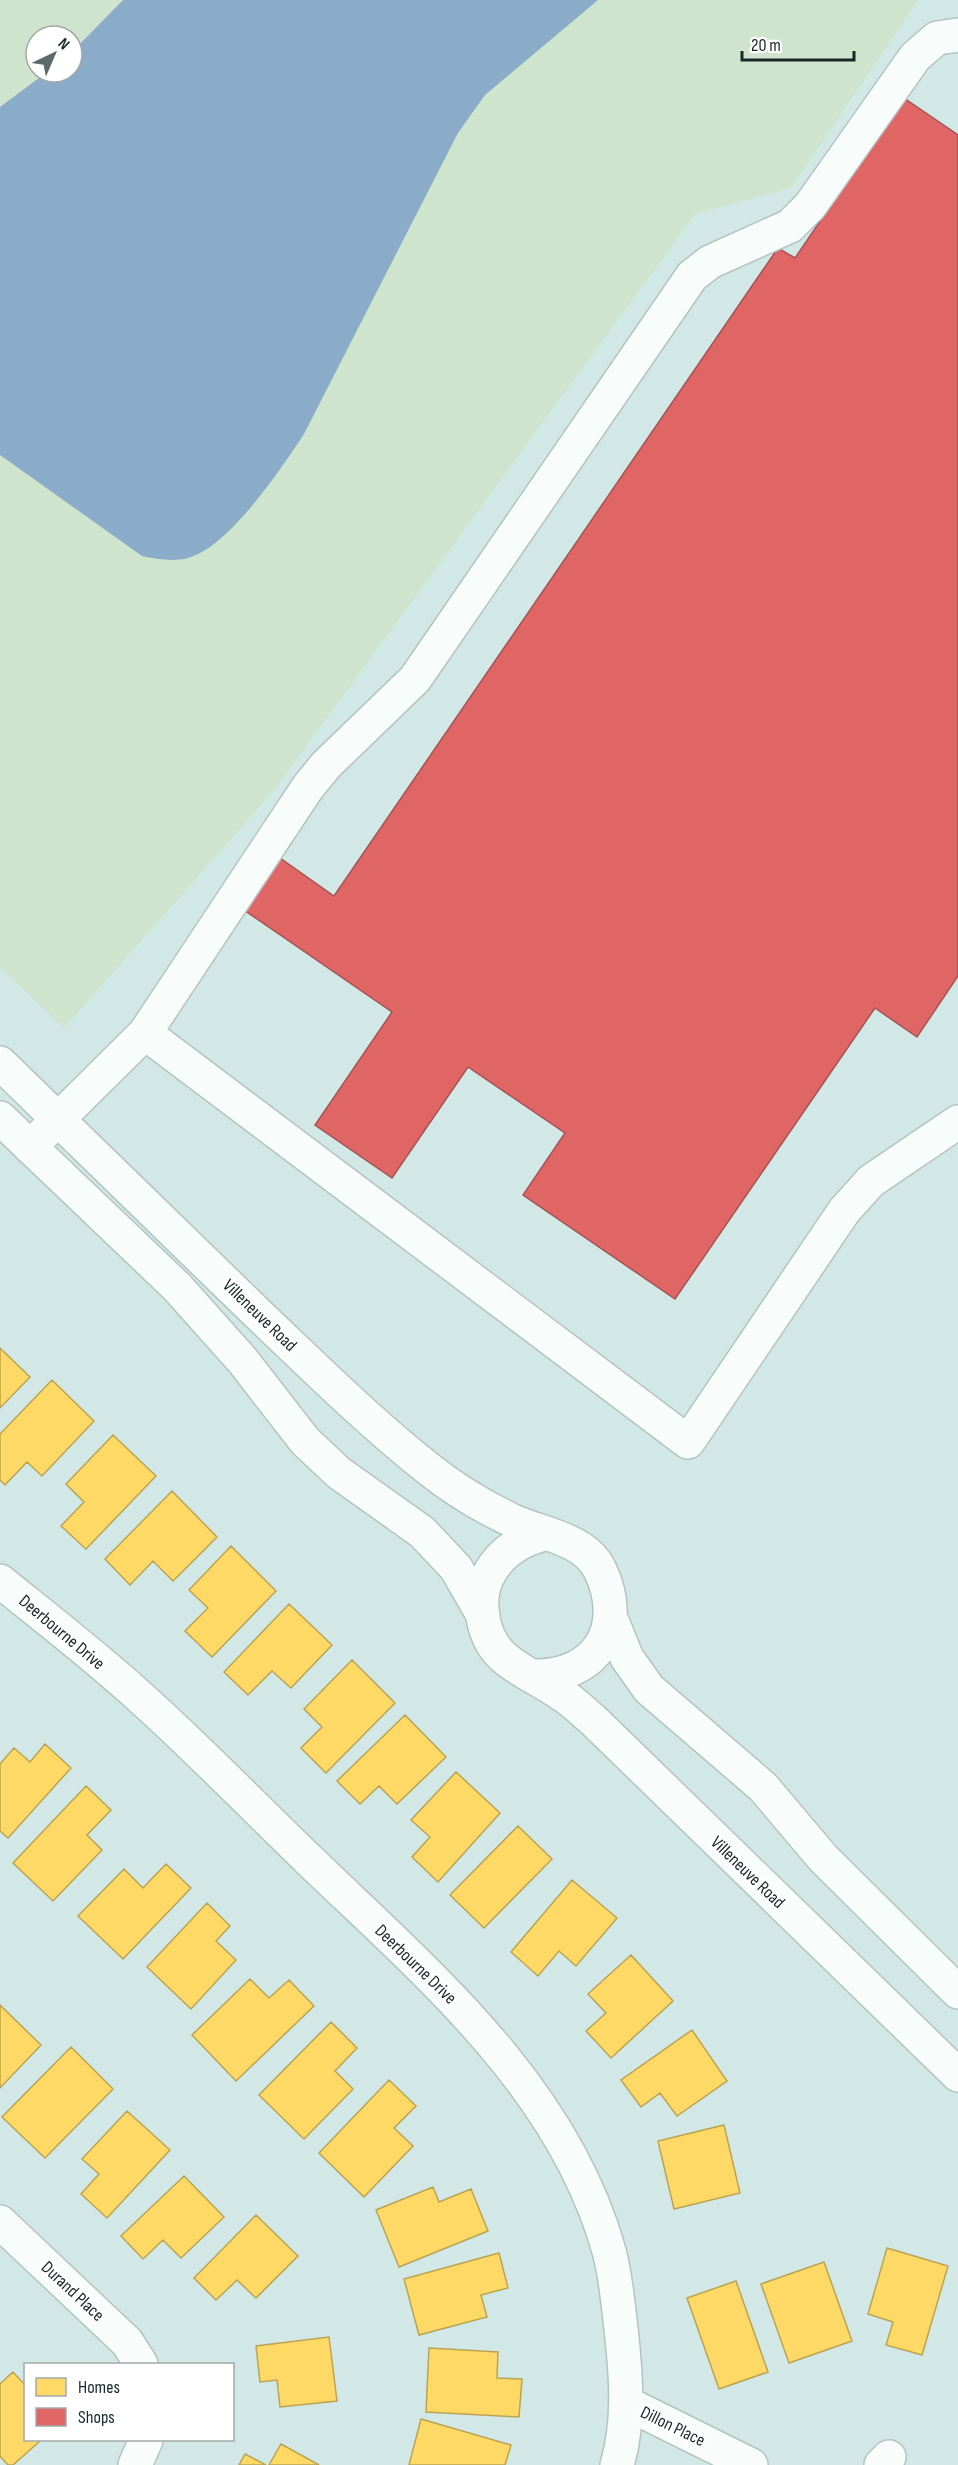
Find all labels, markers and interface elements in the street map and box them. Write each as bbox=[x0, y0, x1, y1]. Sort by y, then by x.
north arrow bbox=[24, 24, 84, 84]
scale bar bbox=[742, 24, 854, 62]
text: N bbox=[54, 34, 73, 54]
text: 20 m bbox=[751, 35, 781, 56]
street label: Villeneuve Road bbox=[218, 1275, 301, 1356]
street label: Deerbourne Drive bbox=[15, 1590, 109, 1674]
street label: Villeneuve Road bbox=[706, 1832, 789, 1913]
street label: Deerbourne Drive bbox=[370, 1920, 461, 2009]
street label: Durand Place bbox=[37, 2257, 109, 2326]
legend bbox=[24, 2363, 234, 2441]
text: Homes bbox=[78, 2377, 120, 2398]
street label: Dillon Place bbox=[637, 2402, 708, 2451]
text: Shops bbox=[78, 2407, 115, 2428]

